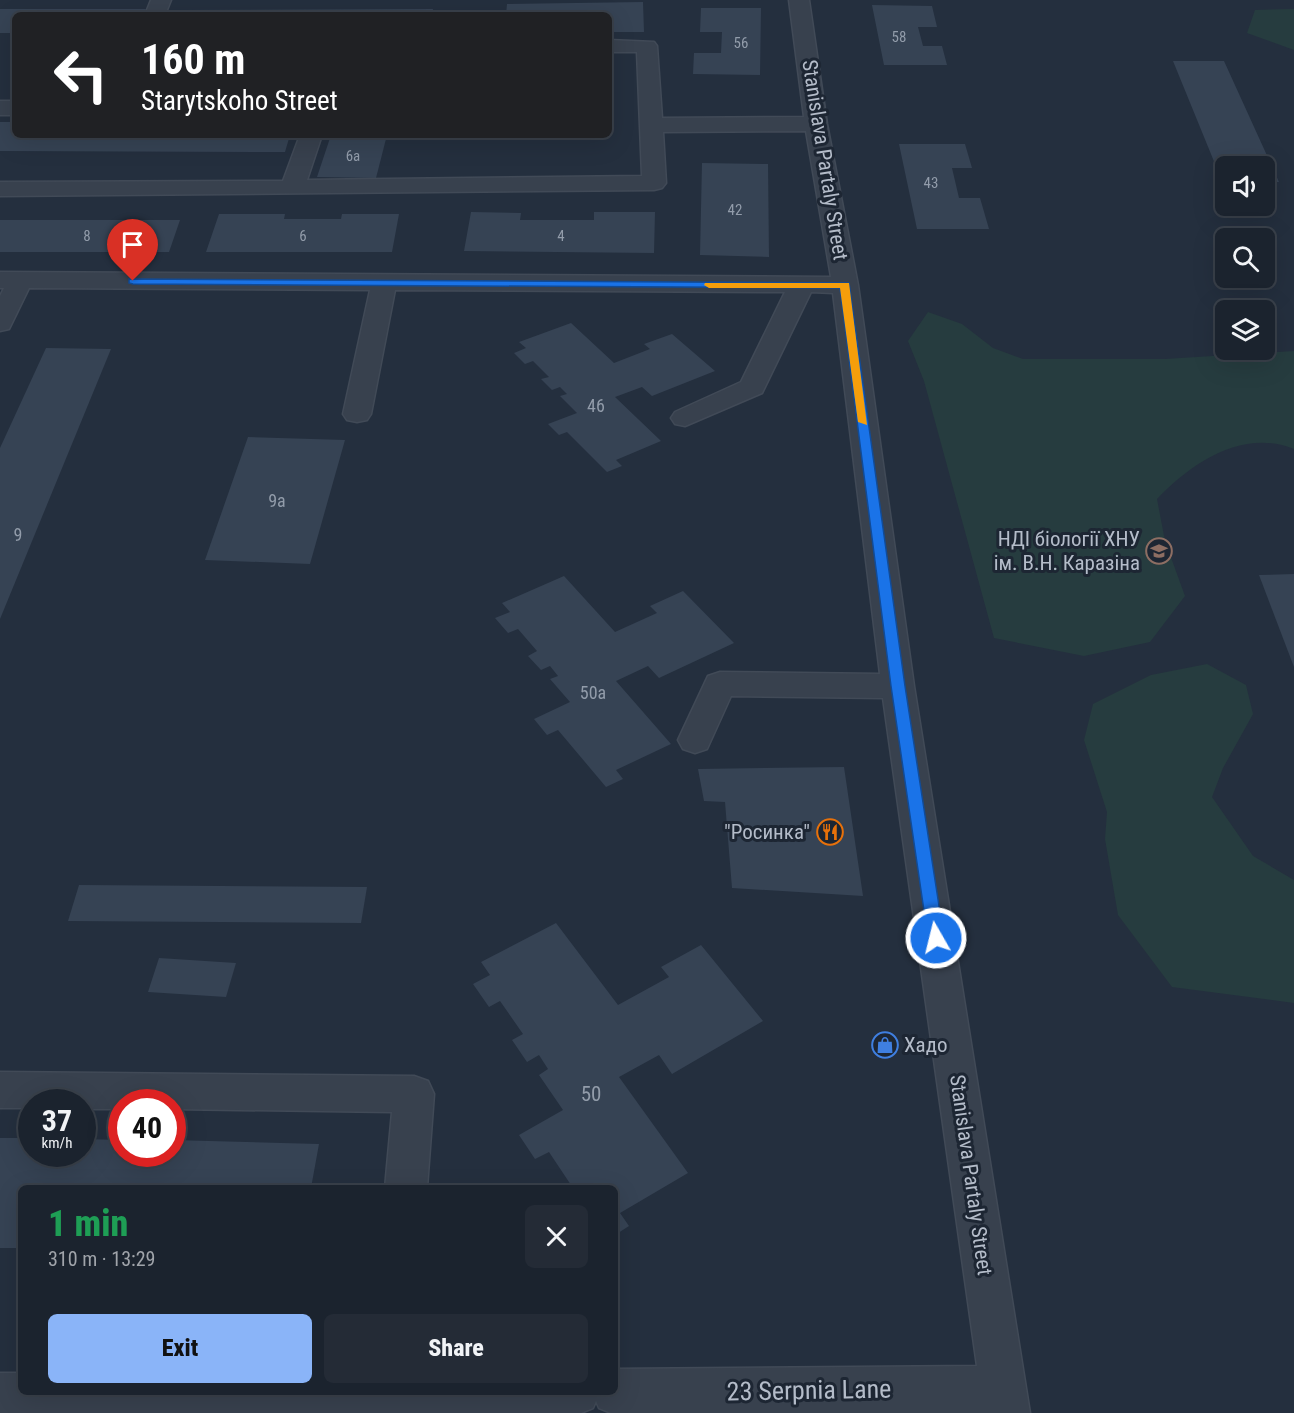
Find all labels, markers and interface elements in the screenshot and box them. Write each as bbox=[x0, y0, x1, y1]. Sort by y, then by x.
house number: 58 bbox=[892, 28, 906, 46]
house number: 56 bbox=[734, 34, 748, 52]
text: 160 m bbox=[141, 35, 246, 84]
icon: left bbox=[42, 36, 120, 114]
street label: Stanislava Partaly Street bbox=[797, 58, 853, 262]
text: Starytskoho Street bbox=[141, 85, 338, 117]
house number: 6а bbox=[346, 147, 360, 165]
map controls bbox=[1215, 156, 1275, 360]
button: sound bbox=[1215, 156, 1275, 216]
house number: 43 bbox=[924, 174, 938, 192]
house number: 42 bbox=[728, 201, 742, 219]
pin bbox=[107, 219, 158, 281]
house number: 8 bbox=[83, 227, 91, 245]
house number: 6 bbox=[299, 227, 307, 245]
house number: 4 bbox=[557, 227, 565, 245]
icon: arrive bbox=[116, 228, 149, 261]
button: search bbox=[1215, 228, 1275, 288]
button: layers bbox=[1215, 300, 1275, 360]
house number: 46 bbox=[587, 395, 605, 416]
house number: 9а bbox=[268, 490, 286, 511]
house number: 9 bbox=[14, 524, 22, 545]
place label: НДІ біології ХНУ ім. В.Н. Каразіна bbox=[994, 527, 1140, 575]
school or university icon: НДІ біології ХНУ ім. В.Н. Каразіна bbox=[1144, 536, 1174, 566]
house number: 50а bbox=[580, 682, 606, 703]
restaurant icon: "Росинка" bbox=[815, 817, 845, 847]
place label: "Росинка" bbox=[724, 820, 810, 844]
position arrow bbox=[904, 906, 968, 970]
shop icon: Хадо bbox=[870, 1030, 900, 1060]
place label: Хадо bbox=[904, 1033, 947, 1057]
street label: Stanislava Partaly Street bbox=[945, 1073, 997, 1277]
house number: 50 bbox=[581, 1082, 601, 1106]
speed limit sign: 40 bbox=[108, 1089, 186, 1167]
text: 37 bbox=[42, 1103, 72, 1138]
text: km/h bbox=[42, 1134, 72, 1152]
text: 1 min bbox=[48, 1203, 128, 1245]
button: close bbox=[525, 1205, 588, 1268]
text: 310 m · 13:29 bbox=[48, 1247, 155, 1271]
button: Exit bbox=[48, 1314, 312, 1383]
button: Share bbox=[324, 1314, 588, 1383]
street label: 23 Serpnia Lane bbox=[726, 1374, 892, 1406]

